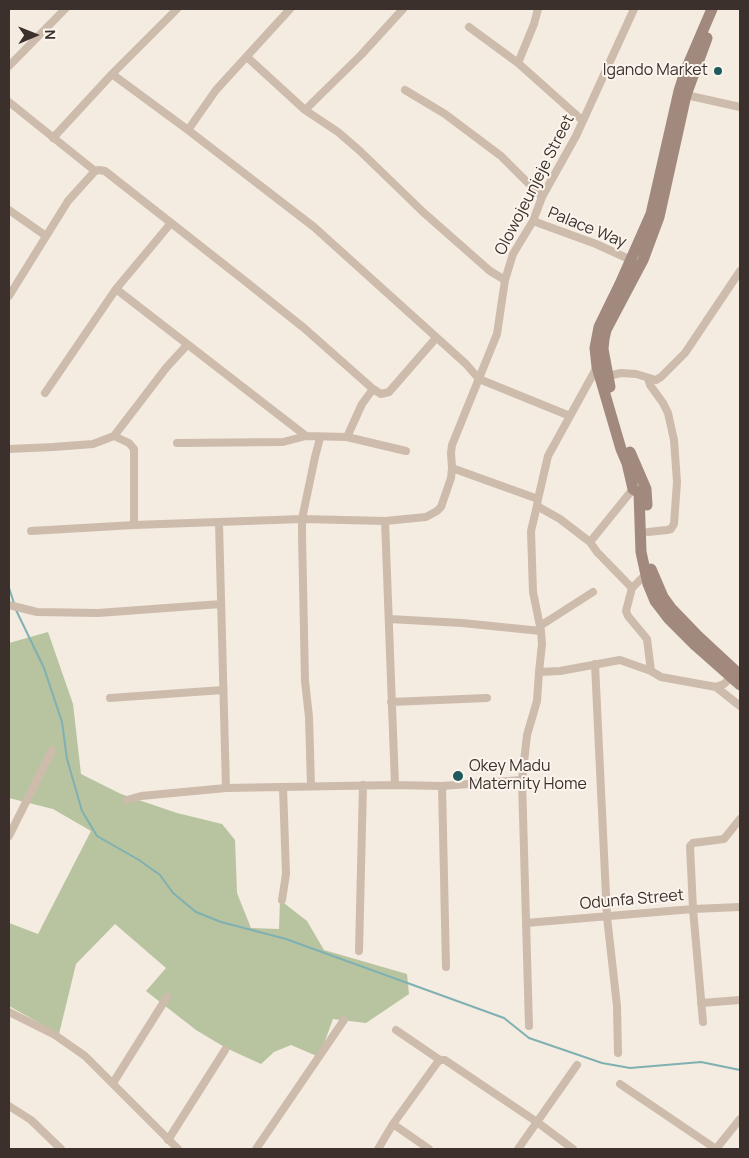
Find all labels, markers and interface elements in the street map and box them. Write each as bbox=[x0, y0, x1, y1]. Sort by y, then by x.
north arrow bbox=[10, 10, 60, 60]
text: N bbox=[41, 30, 60, 40]
place label: Igando Market bbox=[603, 61, 708, 81]
marker: Igando Market bbox=[712, 65, 724, 77]
street label: Olowojeunjeje Street bbox=[491, 112, 579, 258]
street label: Palace Way bbox=[545, 204, 629, 252]
place label: Okey Madu Maternity Home bbox=[469, 757, 587, 795]
marker: Okey Madu Maternity Home bbox=[451, 769, 465, 783]
street label: Odunfa Street bbox=[579, 886, 685, 914]

